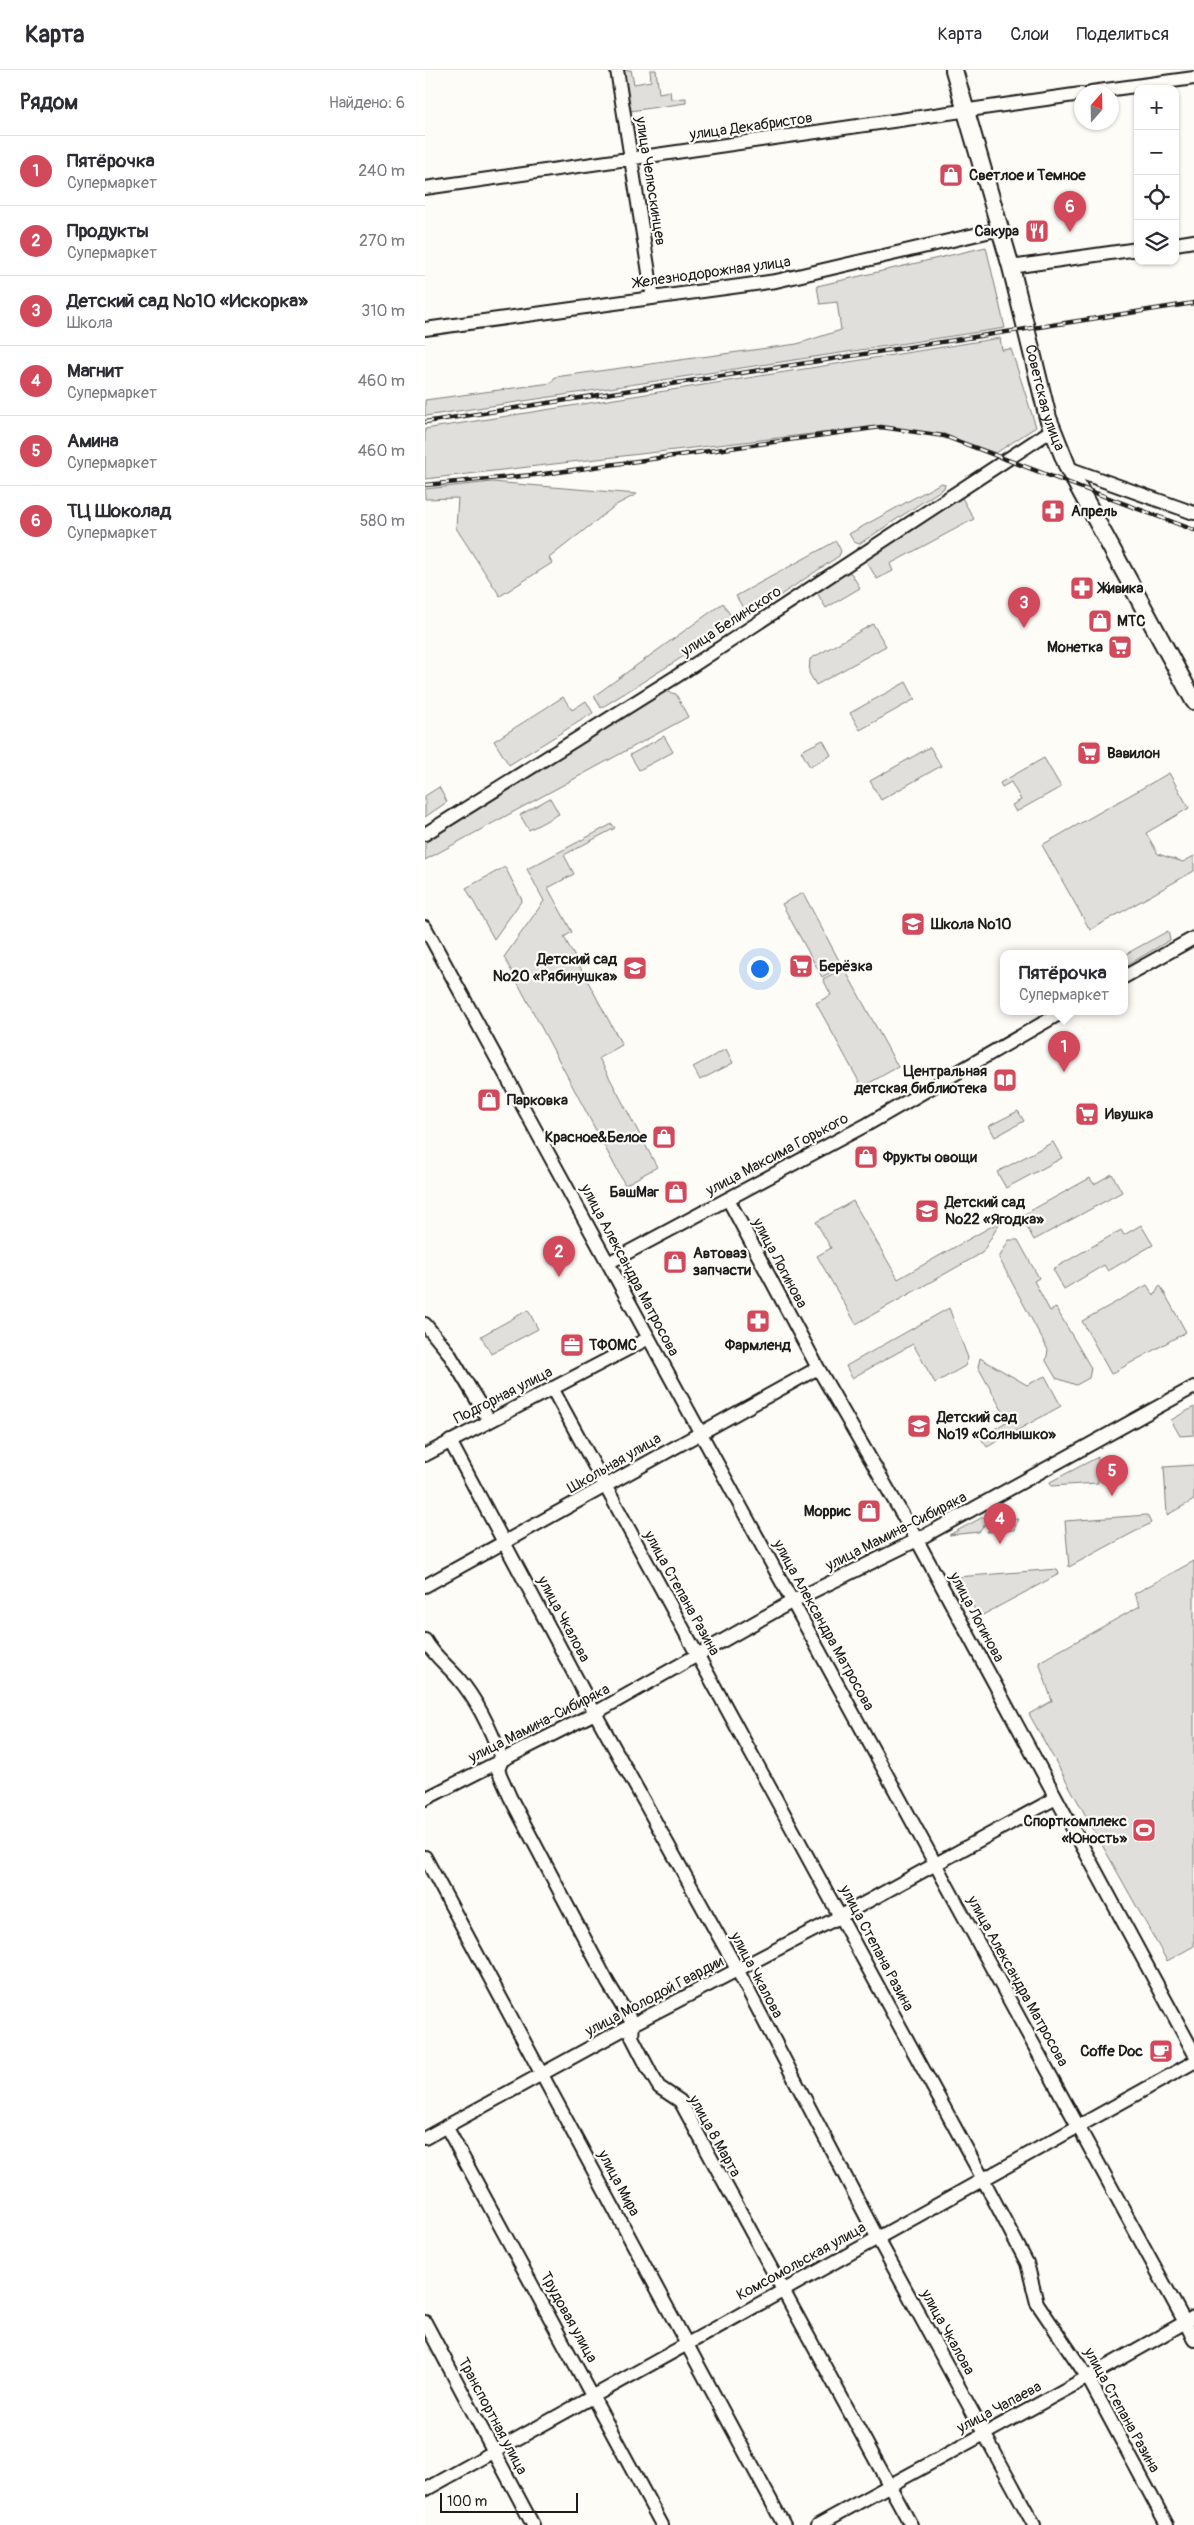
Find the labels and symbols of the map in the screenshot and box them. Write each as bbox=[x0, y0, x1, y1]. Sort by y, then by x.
north arrow bbox=[1074, 85, 1119, 130]
street label: улица Декабристов bbox=[687, 108, 814, 145]
street label: улица Челюскинцев bbox=[631, 114, 670, 247]
shop icon: Светлое и Темное bbox=[938, 162, 964, 188]
place label: Светлое и Темное bbox=[969, 166, 1086, 185]
pin: 6 bbox=[1054, 191, 1086, 232]
restaurant icon: Сакура bbox=[1024, 218, 1050, 244]
place label: Сакура bbox=[975, 222, 1019, 241]
street label: Железнодорожная улица bbox=[630, 252, 792, 293]
street label: Советская улица bbox=[1020, 343, 1069, 454]
pharmacy icon: Апрель bbox=[1040, 498, 1066, 524]
place label: Апрель bbox=[1071, 502, 1118, 521]
pharmacy icon: Живика bbox=[1069, 575, 1095, 601]
place label: Живика bbox=[1096, 579, 1143, 598]
street label: улица Белинского bbox=[677, 582, 785, 661]
pin: 3 bbox=[1008, 587, 1040, 628]
shop icon: МТС bbox=[1087, 608, 1113, 634]
place label: МТС bbox=[1117, 612, 1145, 631]
supermarket icon: Монетка bbox=[1107, 634, 1133, 660]
place label: Монетка bbox=[1047, 638, 1103, 657]
supermarket icon: Вавилон bbox=[1076, 740, 1102, 766]
place label: Вавилон bbox=[1107, 744, 1160, 763]
school or university icon: Школа №10 bbox=[900, 911, 926, 937]
place label: Школа №10 bbox=[930, 915, 1012, 934]
place label: Детский сад №20 «Рябинушка» bbox=[493, 950, 618, 986]
supermarket icon: Берёзка bbox=[788, 953, 814, 979]
school or university icon: Детский сад №20 «Рябинушка» bbox=[622, 955, 648, 981]
your location bbox=[747, 956, 773, 982]
place label: Берёзка bbox=[819, 957, 873, 976]
pin: 1 bbox=[1048, 1031, 1080, 1072]
place label: Центральная детская библиотека bbox=[853, 1062, 987, 1098]
library icon: Центральная детская библиотека bbox=[992, 1067, 1018, 1093]
shop icon: Парковка bbox=[476, 1087, 502, 1113]
place label: Парковка bbox=[507, 1091, 568, 1110]
supermarket icon: Ивушка bbox=[1074, 1101, 1100, 1127]
place label: Ивушка bbox=[1105, 1105, 1153, 1124]
street label: улица Максима Горького bbox=[702, 1109, 852, 1201]
shop icon: Красное&Белое bbox=[651, 1124, 677, 1150]
place label: Красное&Белое bbox=[545, 1128, 648, 1147]
shop icon: Фрукты овощи bbox=[853, 1144, 879, 1170]
place label: Фрукты овощи bbox=[882, 1148, 977, 1167]
shop icon: БашМаг bbox=[663, 1179, 689, 1205]
street label: улица Александра Матросова bbox=[576, 1180, 683, 1360]
place label: БашМаг bbox=[610, 1183, 660, 1202]
place label: Детский сад №22 «Ягодка» bbox=[944, 1193, 1044, 1229]
school or university icon: Детский сад №22 «Ягодка» bbox=[914, 1198, 940, 1224]
street label: улица Логинова bbox=[747, 1214, 811, 1312]
pin: 2 bbox=[543, 1236, 575, 1277]
place label: Автоваз запчасти bbox=[693, 1244, 751, 1280]
shop icon: Автоваз запчасти bbox=[662, 1249, 688, 1275]
pharmacy icon: Фармленд bbox=[745, 1308, 771, 1334]
office icon: ТФОМС bbox=[559, 1332, 585, 1358]
place label: ТФОМС bbox=[588, 1336, 637, 1355]
place label: Фармленд bbox=[724, 1336, 792, 1355]
street label: Подгорная улица bbox=[451, 1362, 556, 1429]
place label: Детский сад №19 «Солнышко» bbox=[936, 1408, 1056, 1444]
school or university icon: Детский сад №19 «Солнышко» bbox=[906, 1413, 932, 1439]
street label: Школьная улица bbox=[564, 1429, 664, 1498]
pin: 5 bbox=[1096, 1455, 1128, 1496]
street label: улица Мамина-Сибиряка bbox=[822, 1488, 970, 1576]
shop icon: Моррис bbox=[856, 1498, 882, 1524]
place label: Моррис bbox=[804, 1502, 851, 1521]
pin: 4 bbox=[984, 1503, 1016, 1544]
street label: улица Степана Разина bbox=[639, 1527, 724, 1659]
street label: улица Александра Матросова bbox=[768, 1536, 878, 1714]
street label: улица Логинова bbox=[944, 1568, 1008, 1666]
street label: улица Чкалова bbox=[532, 1572, 594, 1665]
street label: улица Мамина-Сибиряка bbox=[465, 1680, 613, 1768]
place label: Спорткомплекс «Юность» bbox=[1023, 1812, 1127, 1848]
sports icon: Спорткомплекс «Юность» bbox=[1131, 1817, 1157, 1843]
street label: улица Степана Разина bbox=[835, 1881, 918, 2014]
street label: улица Александра Матросова bbox=[962, 1892, 1072, 2070]
street label: улица Чкалова bbox=[725, 1928, 787, 2021]
street label: улица Молодой Гвардии bbox=[581, 1952, 727, 2041]
cafe icon: Coffe Doc bbox=[1148, 2038, 1174, 2064]
place label: Coffe Doc bbox=[1080, 2042, 1143, 2061]
street label: улица 8 Марта bbox=[684, 2091, 745, 2181]
street label: улица Мира bbox=[593, 2146, 644, 2220]
street label: Комсомольская улица bbox=[733, 2218, 869, 2305]
street label: Трудовая улица bbox=[536, 2269, 601, 2366]
street label: улица Чкалова bbox=[916, 2285, 979, 2378]
street label: улица Степана Разина bbox=[1079, 2344, 1164, 2476]
street label: Транспортная улица bbox=[454, 2354, 531, 2478]
street label: улица Чапаева bbox=[953, 2377, 1045, 2438]
scale bar bbox=[440, 2490, 577, 2513]

